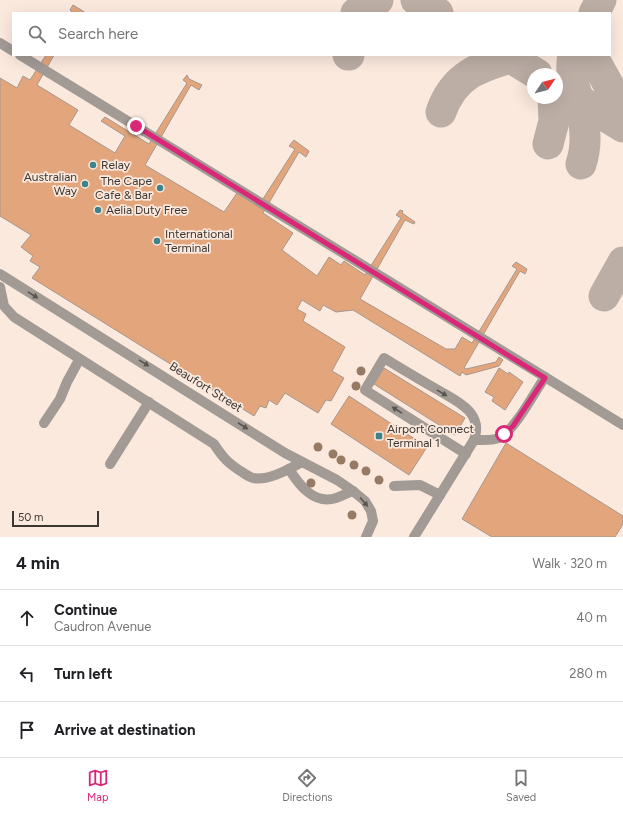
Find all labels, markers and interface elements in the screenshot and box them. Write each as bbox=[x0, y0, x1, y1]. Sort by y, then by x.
search box bbox=[12, 12, 611, 56]
icon: search bbox=[26, 23, 48, 45]
text: Search here bbox=[58, 25, 138, 43]
north arrow bbox=[527, 68, 563, 104]
route end bbox=[127, 117, 145, 135]
place label: Relay bbox=[101, 158, 131, 172]
marker: Relay bbox=[88, 160, 98, 170]
place label: Australian Way bbox=[24, 170, 78, 198]
place label: The Cape Cafe & Bar bbox=[95, 174, 152, 202]
marker: Australian Way bbox=[80, 179, 90, 189]
marker: The Cape Cafe & Bar bbox=[155, 183, 165, 193]
place label: Aelia Duty Free bbox=[106, 203, 188, 217]
marker: Aelia Duty Free bbox=[93, 205, 103, 215]
place label: International Terminal bbox=[165, 227, 233, 255]
marker: International Terminal bbox=[152, 236, 162, 246]
one-way arrow bbox=[27, 291, 39, 298]
street label: Beaufort Street bbox=[167, 359, 245, 415]
one-way arrow bbox=[138, 360, 150, 367]
one-way arrow bbox=[436, 390, 448, 397]
one-way arrow bbox=[391, 407, 403, 414]
one-way arrow bbox=[237, 422, 249, 429]
place label: Airport Connect Terminal 1 bbox=[387, 422, 475, 450]
route start bbox=[495, 425, 513, 443]
marker: Airport Connect Terminal 1 bbox=[374, 431, 384, 441]
one-way arrow bbox=[360, 497, 369, 507]
scale bar bbox=[12, 509, 99, 528]
text: 50 m bbox=[18, 511, 43, 524]
text: 4 min bbox=[16, 553, 60, 573]
text: Walk · 320 m bbox=[533, 556, 607, 571]
text: Continue bbox=[54, 601, 117, 619]
icon: ahead bbox=[16, 607, 38, 629]
text: 40 m bbox=[576, 610, 607, 625]
text: Caudron Avenue bbox=[54, 619, 151, 634]
icon: left bbox=[16, 663, 38, 685]
text: Turn left bbox=[54, 665, 112, 683]
text: 280 m bbox=[569, 666, 607, 681]
icon: arrive bbox=[16, 719, 38, 741]
text: Arrive at destination bbox=[54, 721, 195, 739]
tab: Map bbox=[87, 767, 109, 804]
tab: Directions bbox=[282, 767, 332, 804]
tab: Saved bbox=[506, 767, 536, 804]

